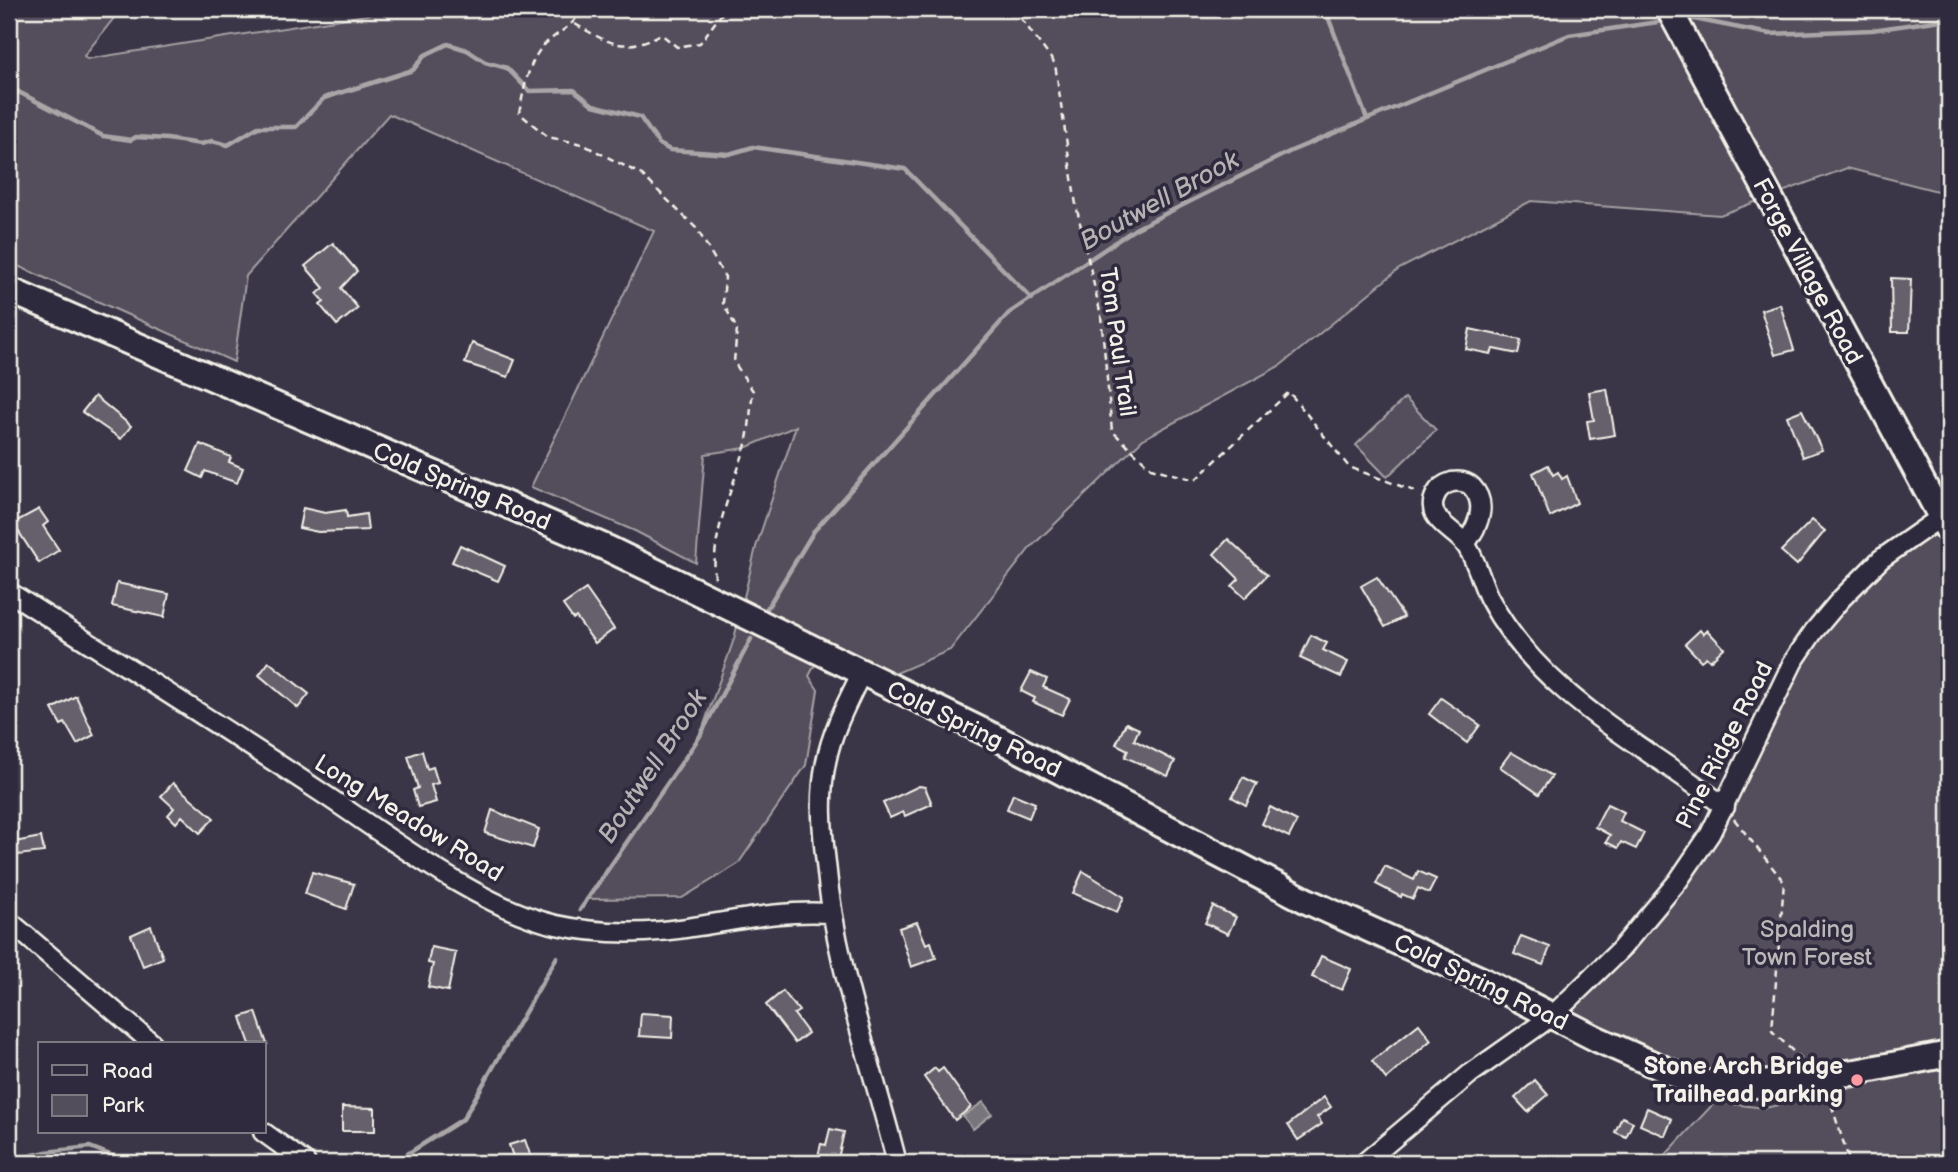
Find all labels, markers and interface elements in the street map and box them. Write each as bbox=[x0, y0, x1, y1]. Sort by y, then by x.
water label: Boutwell Brook bbox=[1075, 144, 1246, 258]
street label: Forge Village Road bbox=[1746, 173, 1869, 369]
street label: Tom Paul Trail bbox=[1093, 266, 1142, 418]
street label: Cold Spring Road bbox=[369, 436, 555, 537]
street label: Pine Ridge Road bbox=[1670, 657, 1779, 834]
street label: Cold Spring Road bbox=[882, 675, 1066, 784]
water label: Boutwell Brook bbox=[592, 683, 715, 849]
street label: Long Meadow Road bbox=[309, 749, 508, 888]
park label: Spalding Town Forest bbox=[1742, 915, 1873, 972]
street label: Cold Spring Road bbox=[1389, 928, 1573, 1037]
legend bbox=[38, 1042, 266, 1134]
place label: Stone Arch Bridge Trailhead parking bbox=[1644, 1052, 1843, 1109]
text: Road bbox=[102, 1059, 153, 1084]
marker: Stone Arch Bridge Trailhead parking bbox=[1849, 1072, 1865, 1088]
text: Park bbox=[102, 1093, 145, 1118]

